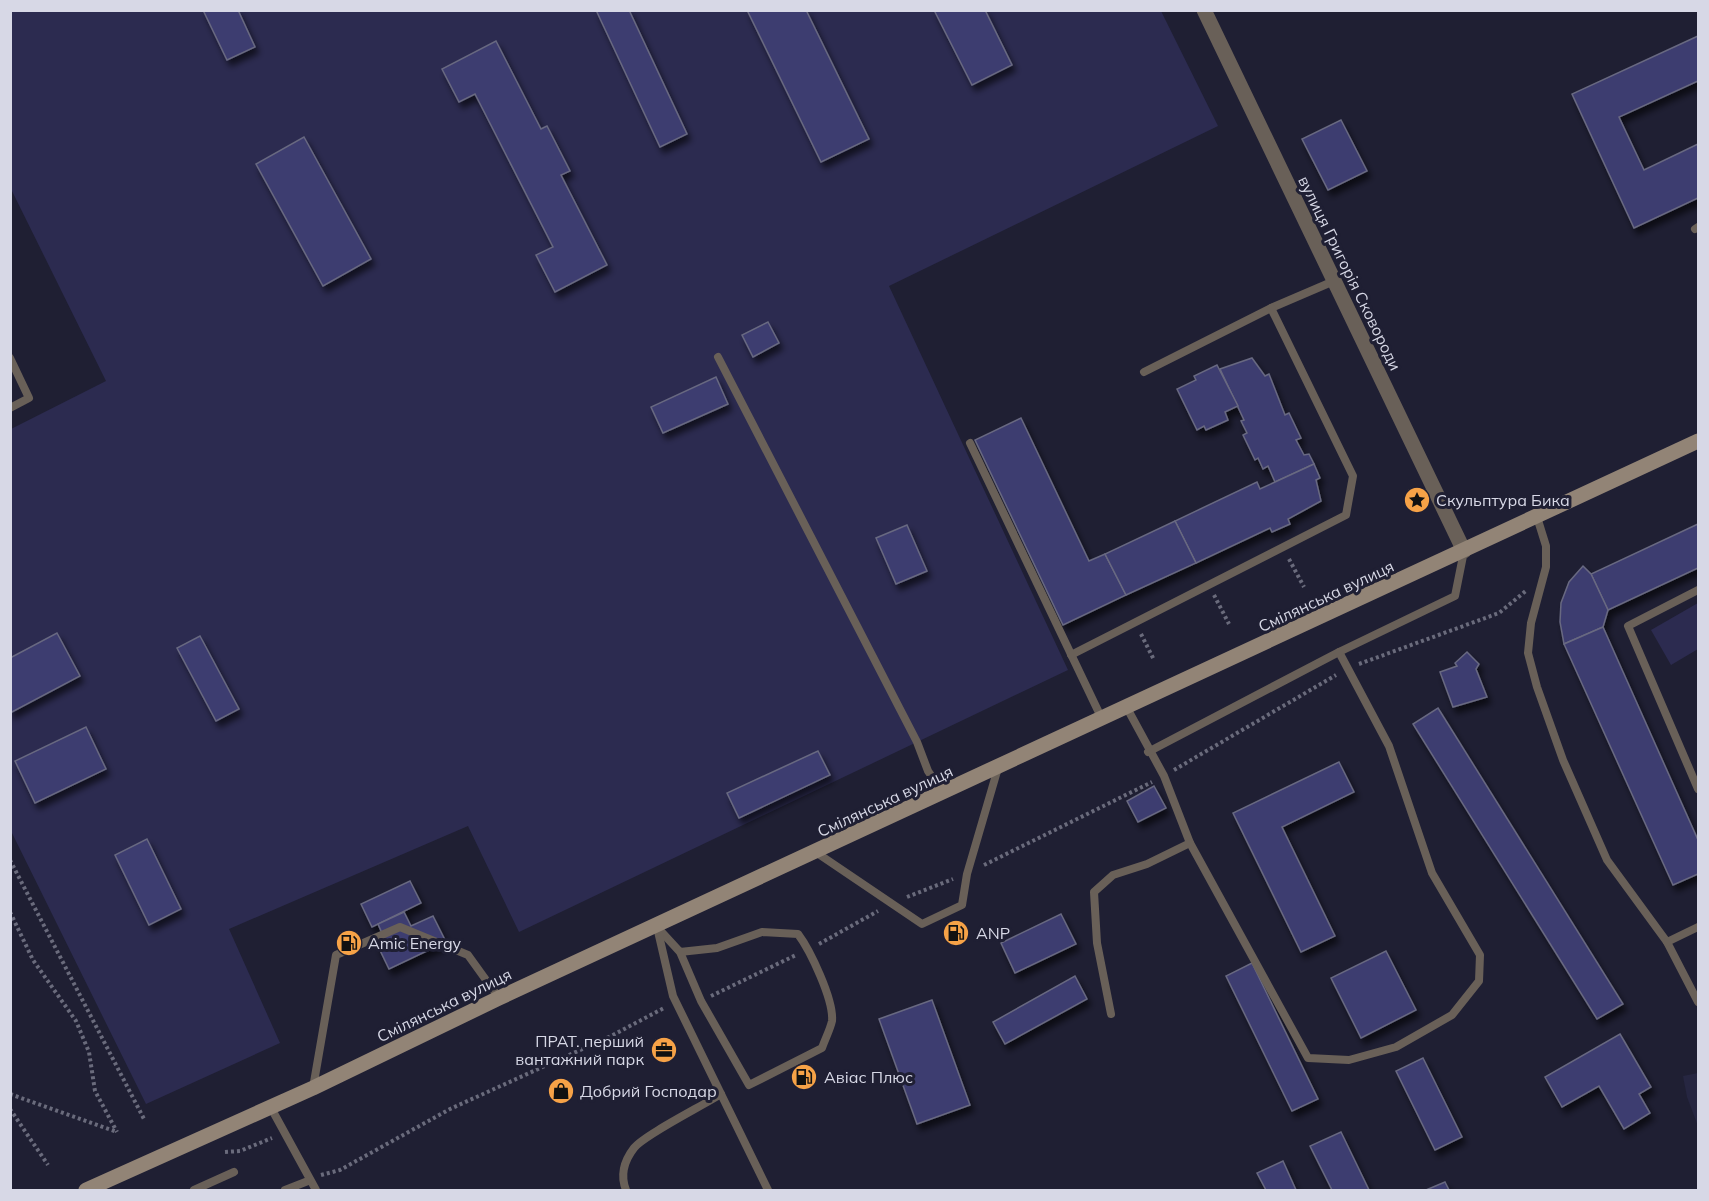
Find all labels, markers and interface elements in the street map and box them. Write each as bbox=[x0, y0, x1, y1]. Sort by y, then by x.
street label: вулиця Григорія Сковороди bbox=[1294, 172, 1406, 374]
place icon: Cкульптура Бика bbox=[1402, 485, 1432, 515]
place label: Cкульптура Бика bbox=[1436, 490, 1570, 510]
street label: Смілянська вулиця bbox=[1255, 556, 1397, 636]
street label: Смілянська вулиця bbox=[814, 761, 956, 841]
fuel station icon: ANP bbox=[941, 918, 971, 948]
place label: ANP bbox=[976, 923, 1010, 943]
fuel station icon: Amic Energy bbox=[334, 928, 364, 958]
place label: Amic Energy bbox=[368, 933, 462, 953]
street label: Смілянська вулиця bbox=[373, 964, 515, 1046]
place label: ПРАТ. перший вантажний парк bbox=[515, 1031, 644, 1069]
office icon: ПРАТ. перший вантажний парк bbox=[649, 1035, 679, 1065]
fuel station icon: Авіас Плюс bbox=[789, 1062, 819, 1092]
place label: Авіас Плюс bbox=[824, 1067, 913, 1087]
shop icon: Добрий Господар bbox=[546, 1076, 576, 1106]
place label: Добрий Господар bbox=[580, 1081, 717, 1101]

